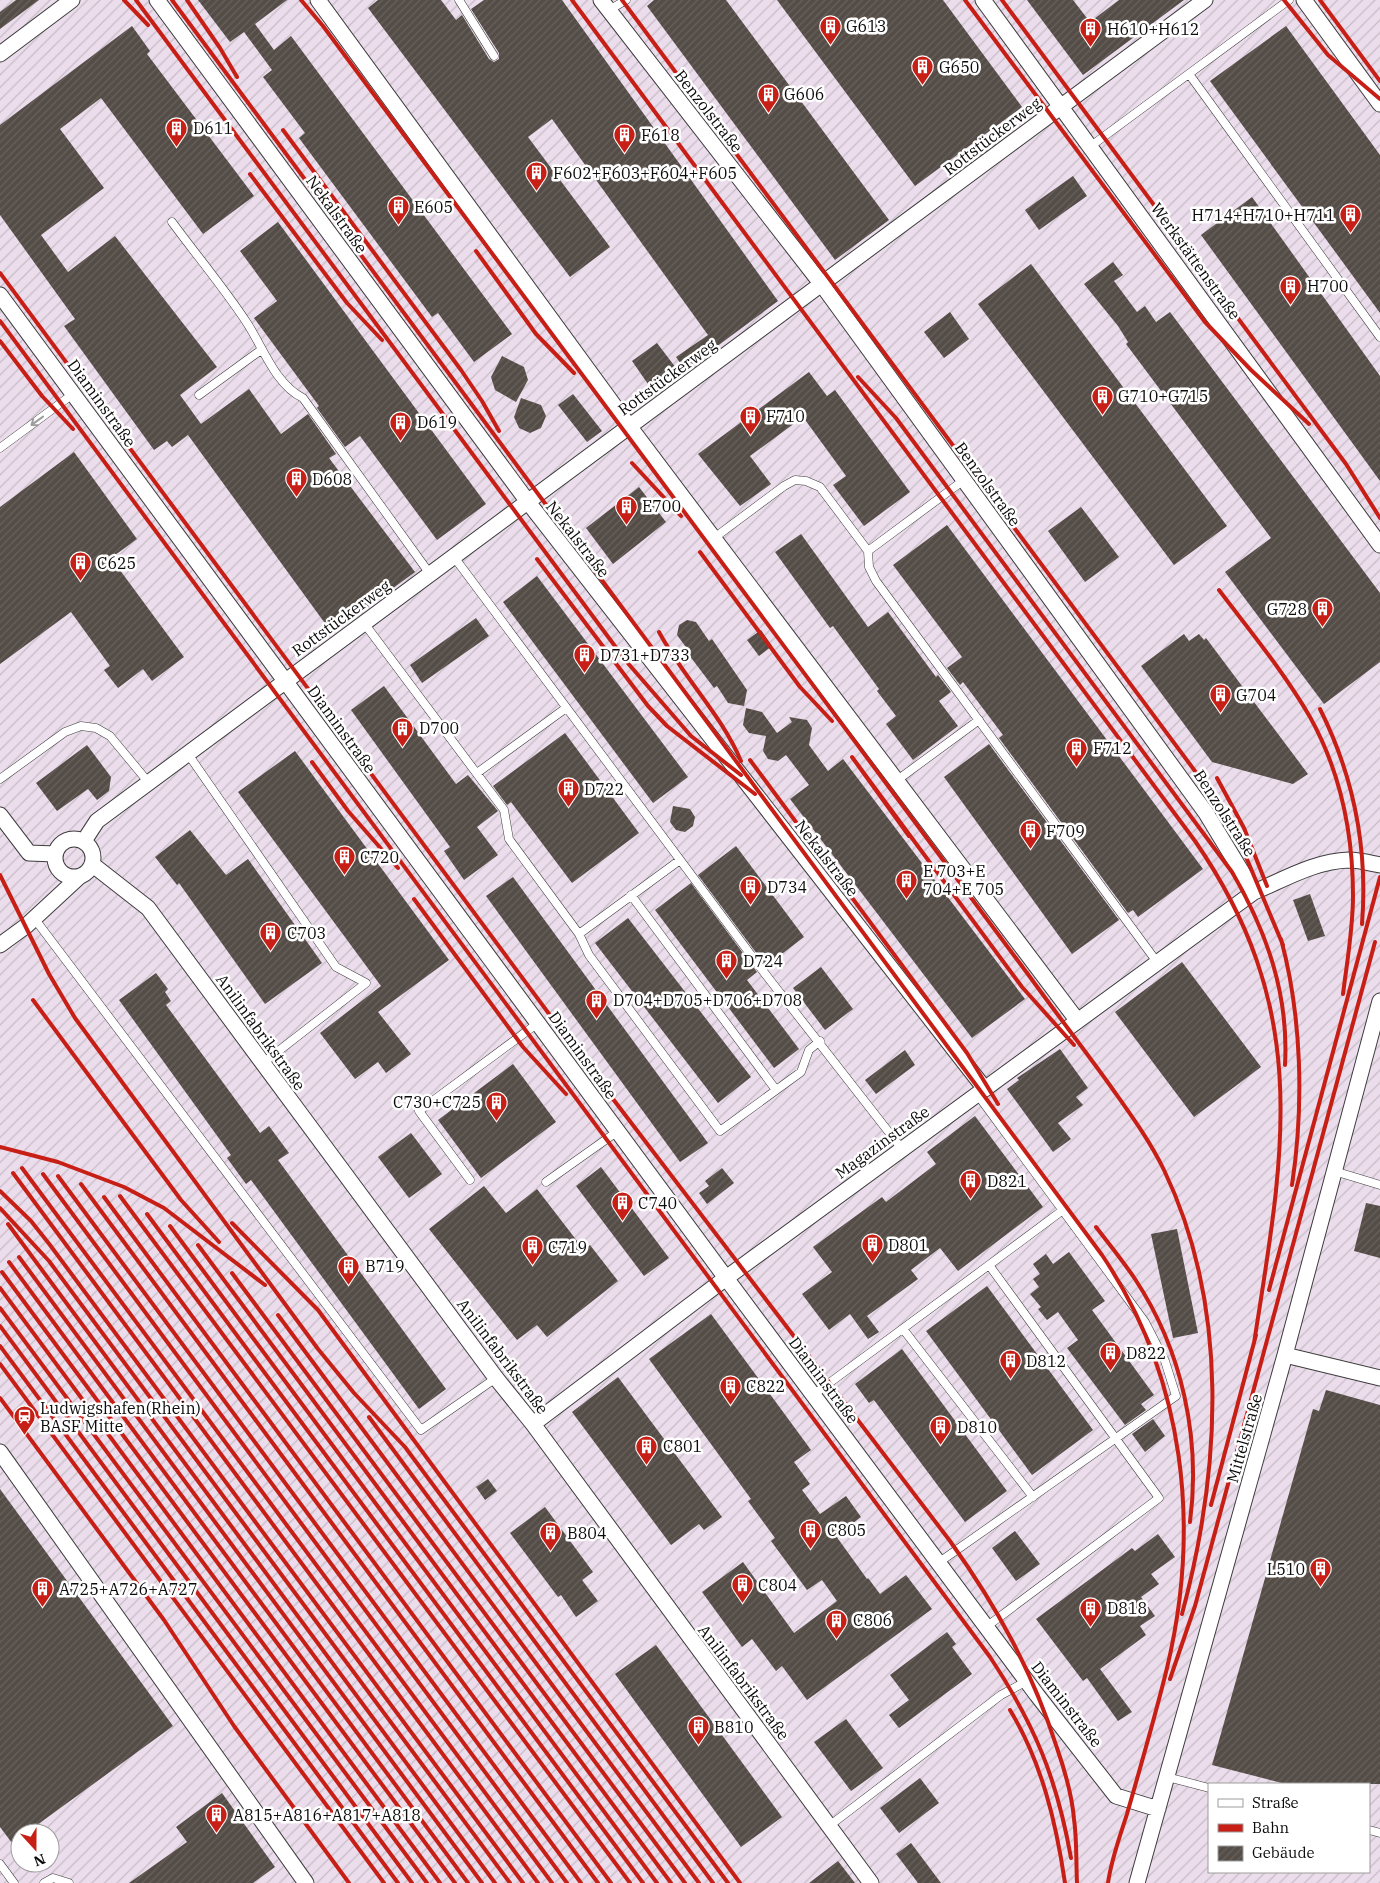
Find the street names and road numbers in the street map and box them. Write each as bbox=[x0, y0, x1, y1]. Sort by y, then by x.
street label: Benzolstraße bbox=[671, 66, 747, 156]
street label: Rottstückerweg bbox=[939, 93, 1045, 179]
street label: Nekalstraße bbox=[302, 171, 372, 257]
street label: Werkstättenstraße bbox=[1147, 199, 1245, 323]
street label: Rottstückerweg bbox=[614, 334, 720, 419]
street label: Diaminstraße bbox=[63, 355, 141, 451]
street label: Benzolstraße bbox=[951, 438, 1025, 530]
street label: Nekalstraße bbox=[542, 497, 614, 581]
street label: Rottstückerweg bbox=[288, 575, 394, 660]
street label: Diaminstraße bbox=[303, 681, 381, 777]
street label: Benzolstraße bbox=[1190, 766, 1260, 860]
street label: Nekalstraße bbox=[791, 816, 863, 900]
street label: Anilinfabrikstraße bbox=[212, 970, 310, 1094]
street label: Diaminstraße bbox=[544, 1007, 622, 1103]
street label: Magazinstraße bbox=[831, 1101, 933, 1183]
street label: Anilinfabrikstraße bbox=[453, 1294, 553, 1418]
street label: Diaminstraße bbox=[785, 1333, 863, 1427]
street label: Mittelstraße bbox=[1222, 1391, 1266, 1485]
street label: Anilinfabrikstraße bbox=[694, 1620, 794, 1744]
street label: Diaminstraße bbox=[1027, 1657, 1107, 1751]

